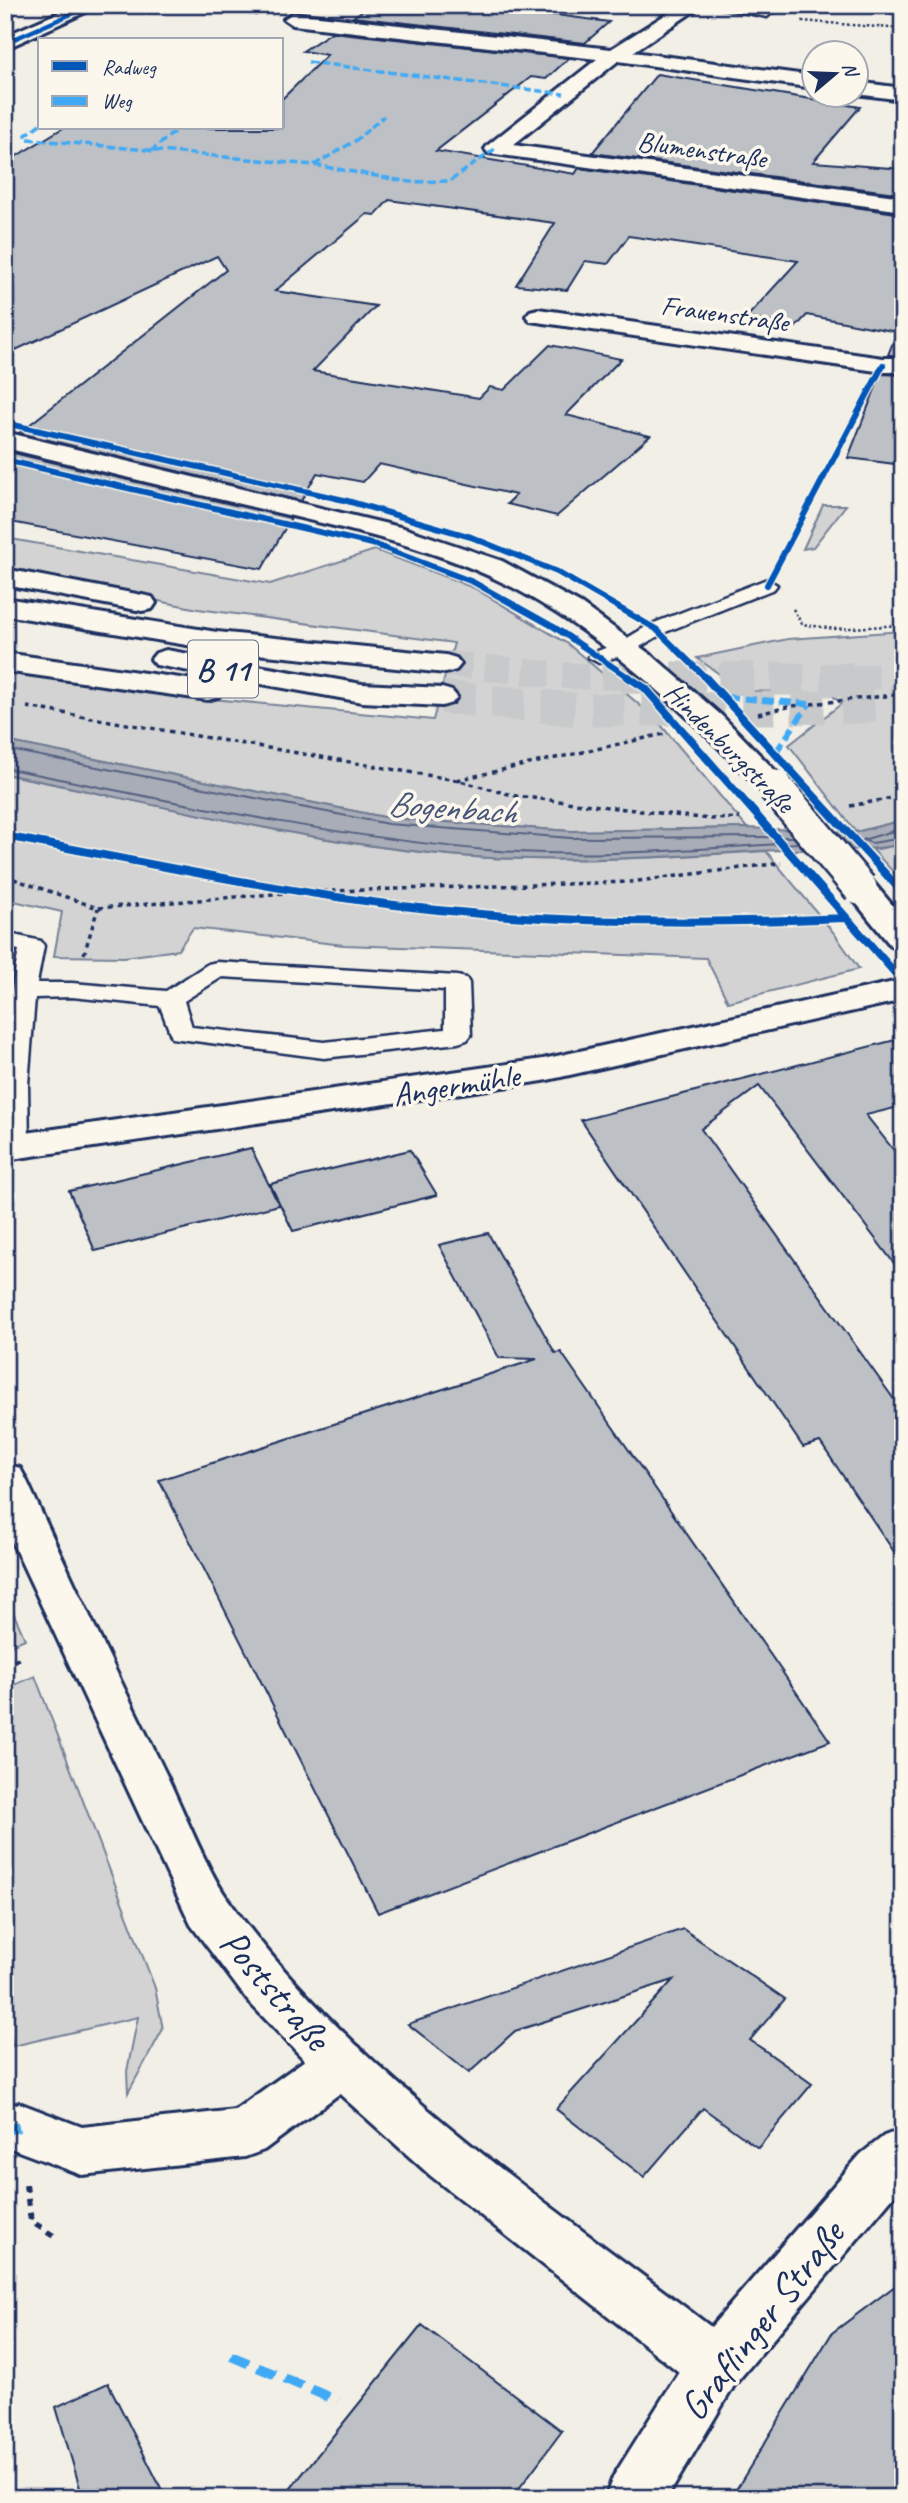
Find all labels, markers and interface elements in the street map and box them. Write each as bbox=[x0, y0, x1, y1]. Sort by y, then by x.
legend bbox=[38, 38, 284, 130]
north arrow bbox=[800, 38, 870, 108]
text: Radweg bbox=[102, 54, 157, 80]
text: N bbox=[837, 59, 864, 81]
text: Weg bbox=[102, 88, 133, 114]
street label: Blumenstraße bbox=[635, 123, 770, 176]
street label: Frauenstraße bbox=[659, 287, 793, 340]
road number: B 11 bbox=[188, 640, 258, 698]
street label: Hindenburgstraße bbox=[657, 675, 804, 821]
water label: Bogenbach bbox=[387, 781, 520, 835]
street label: Angermühle bbox=[390, 1054, 525, 1116]
street label: Poststraße bbox=[209, 1919, 344, 2063]
street label: Graflinger Straße bbox=[668, 2208, 857, 2430]

